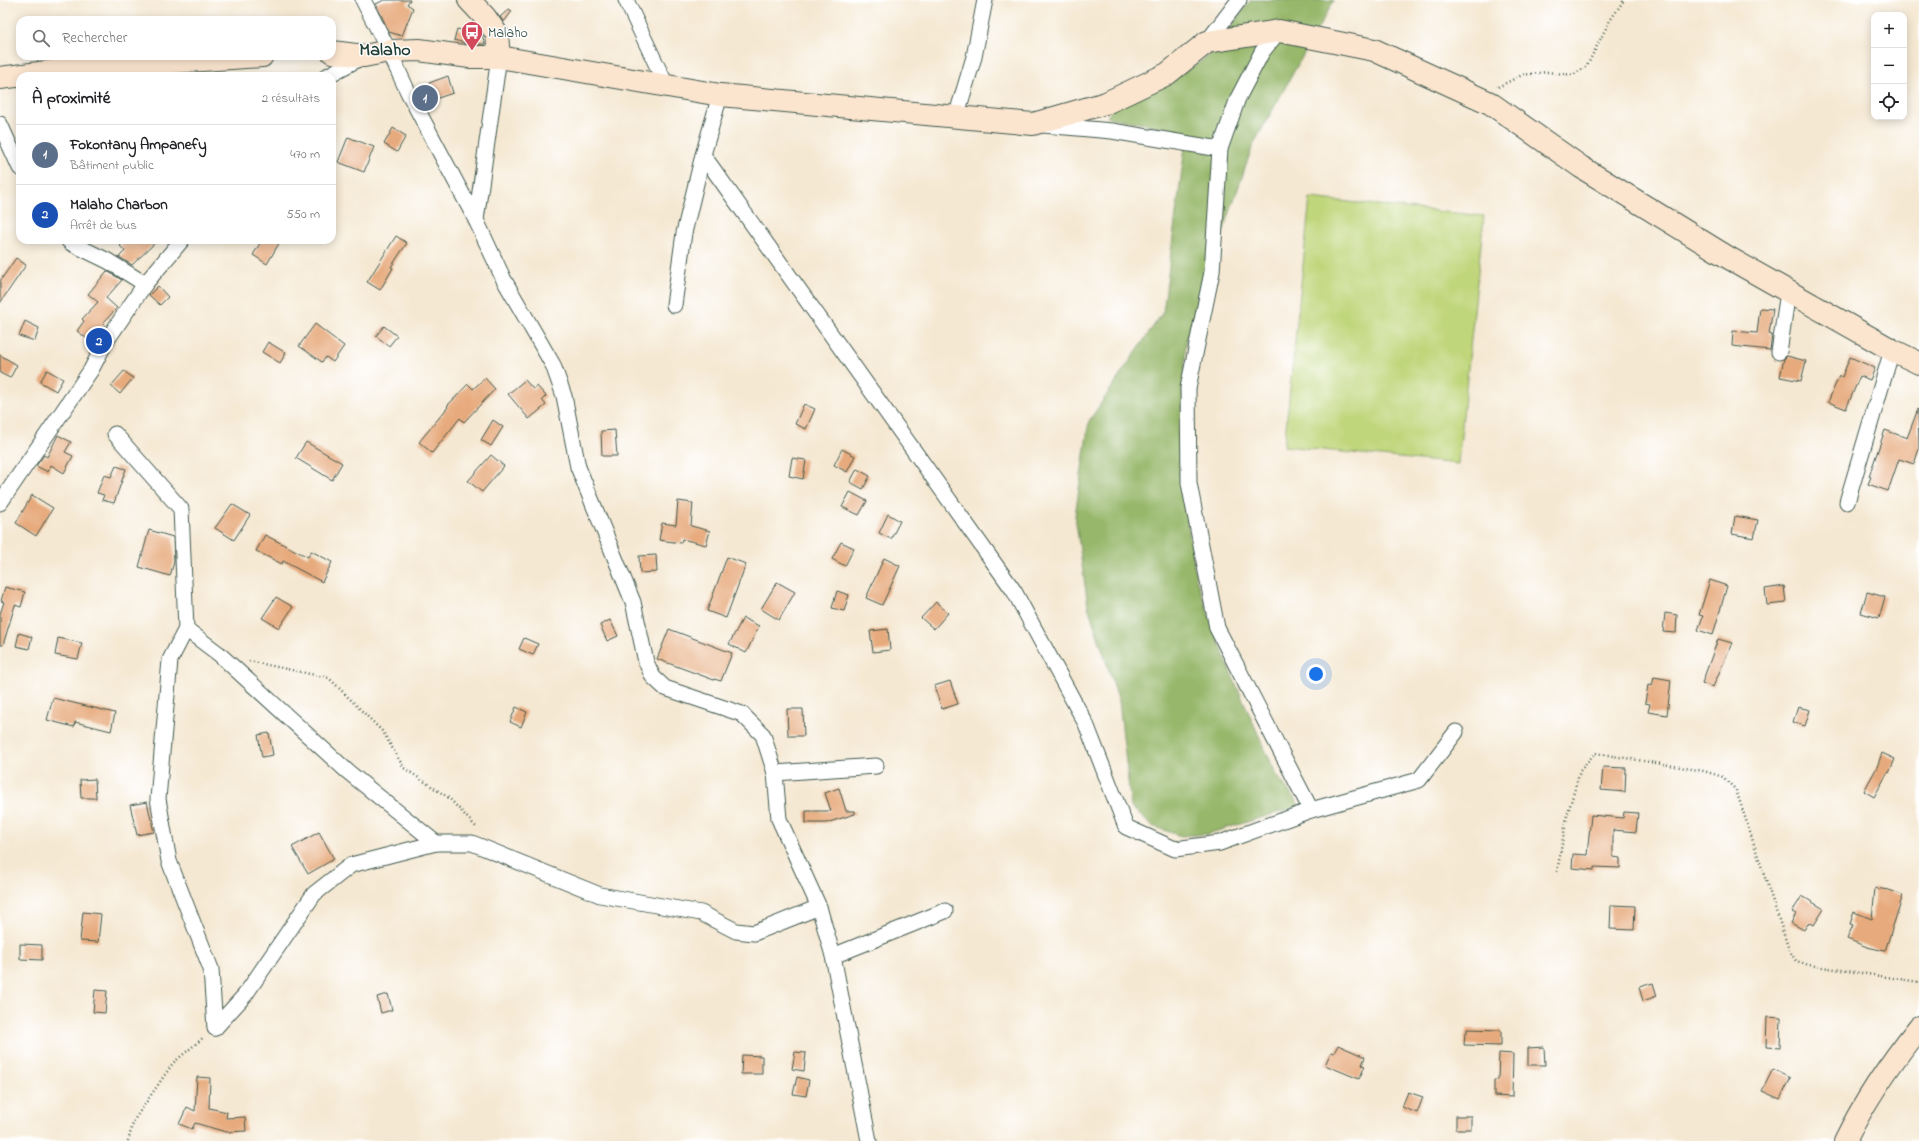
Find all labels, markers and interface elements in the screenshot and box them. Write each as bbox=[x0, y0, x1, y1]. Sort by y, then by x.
map controls bbox=[1871, 12, 1907, 120]
button: + bbox=[1871, 12, 1907, 48]
search box bbox=[16, 16, 336, 60]
bus stop icon: Malaho bbox=[459, 19, 485, 52]
place label: Malaho bbox=[488, 23, 528, 44]
icon: search bbox=[30, 27, 52, 49]
text: Rechercher bbox=[62, 27, 127, 49]
district label: Malaho bbox=[359, 38, 411, 64]
button: − bbox=[1871, 48, 1907, 84]
pin: 1 bbox=[412, 83, 438, 113]
button: locate bbox=[1871, 84, 1907, 120]
text: À proximité bbox=[32, 86, 110, 111]
text: 2 résultats bbox=[262, 89, 320, 108]
text: Fokontany Ampanefy bbox=[70, 134, 207, 156]
text: 1 bbox=[43, 145, 47, 164]
text: 470 m bbox=[290, 145, 320, 164]
text: Bâtiment public bbox=[70, 156, 154, 175]
text: Malaho Charbon bbox=[70, 194, 168, 216]
text: 2 bbox=[42, 205, 48, 224]
text: 550 m bbox=[286, 205, 320, 224]
text: Arrêt de bus bbox=[70, 216, 137, 235]
pin: 2 bbox=[86, 326, 112, 356]
your location bbox=[1306, 664, 1326, 684]

